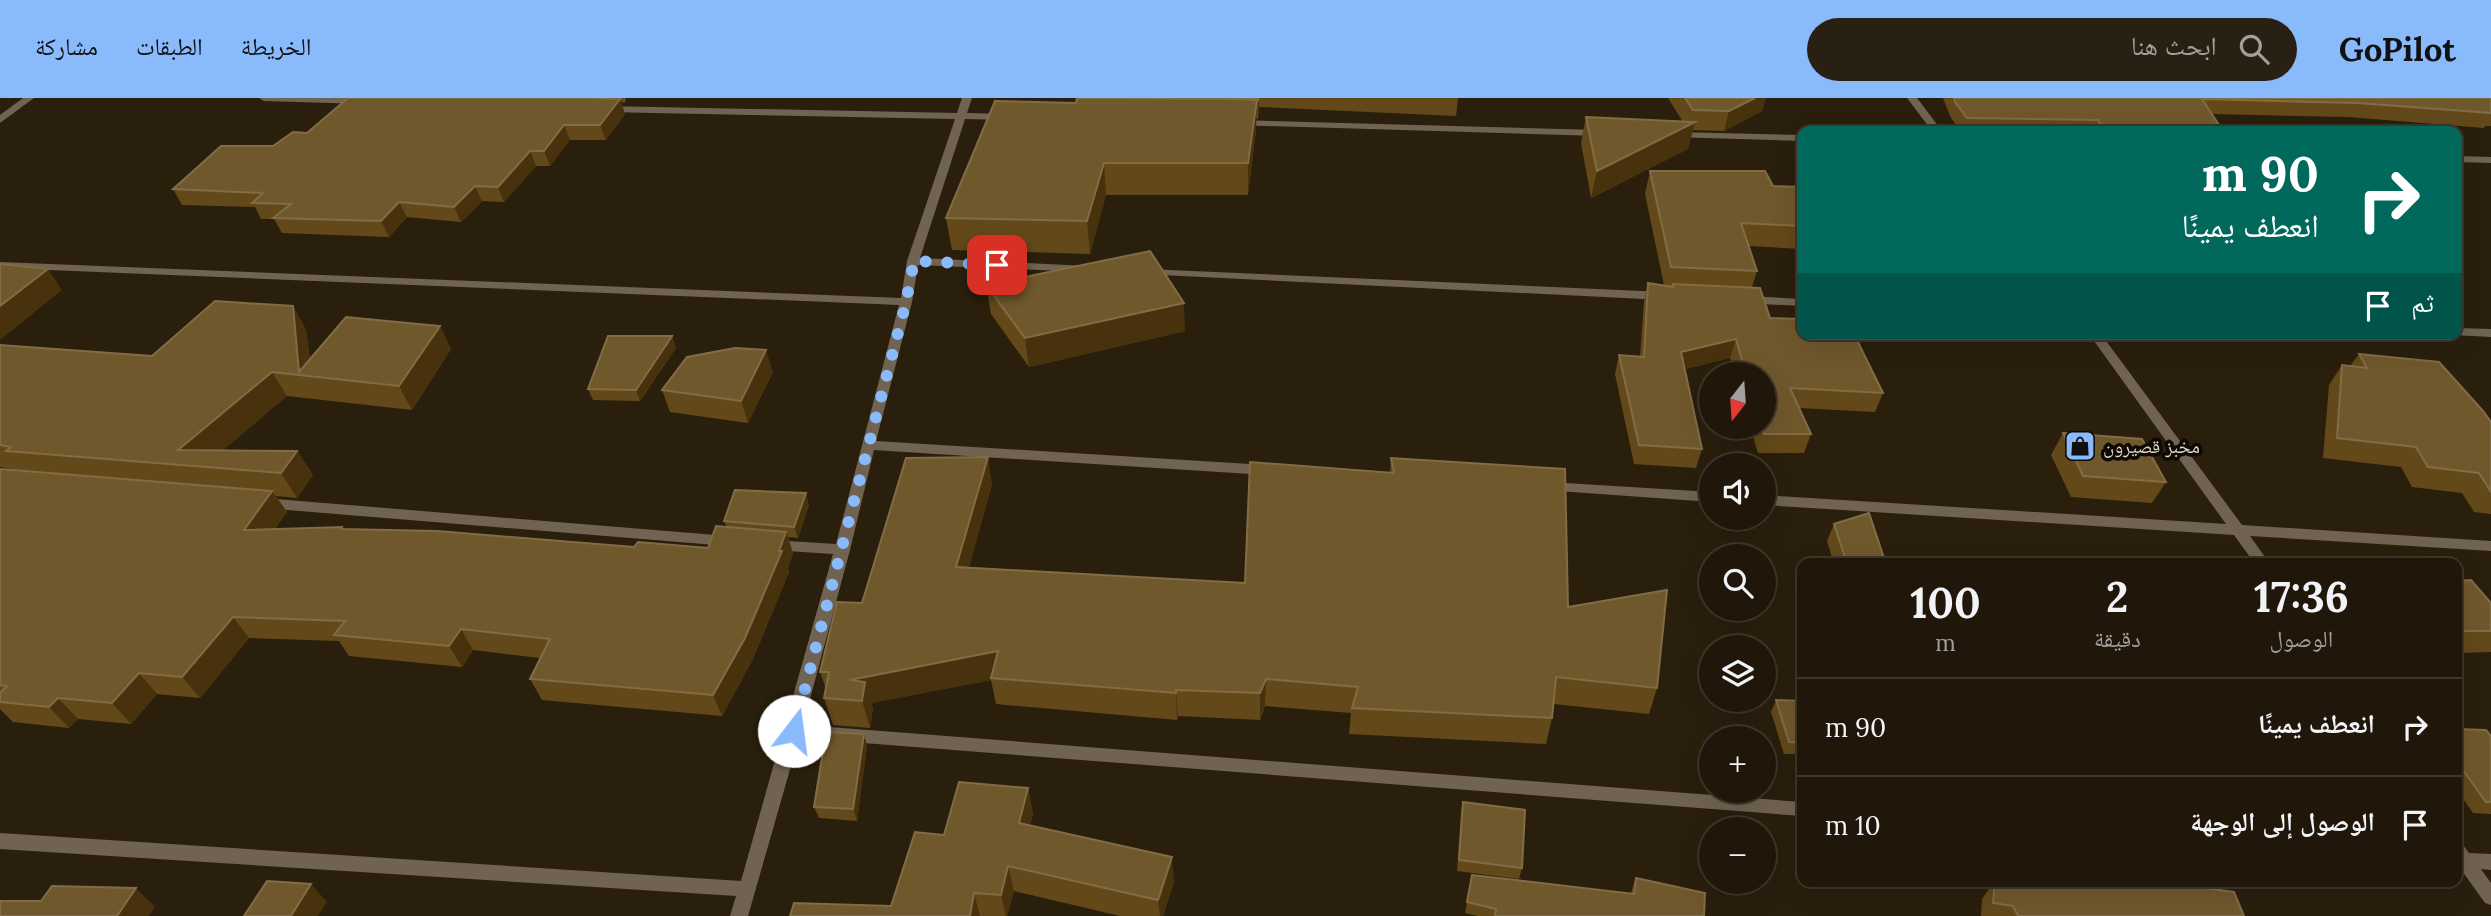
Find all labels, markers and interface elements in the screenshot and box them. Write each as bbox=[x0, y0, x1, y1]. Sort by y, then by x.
search box bbox=[1807, 18, 2297, 81]
text: GoPilot bbox=[2339, 28, 2456, 70]
text: ابحث هنا bbox=[2131, 29, 2217, 62]
icon: search bbox=[2235, 30, 2273, 68]
text: مشاركة bbox=[35, 31, 98, 62]
text: الطبقات bbox=[136, 31, 203, 62]
text: الخريطة bbox=[241, 31, 311, 62]
text: 90 m bbox=[2202, 142, 2319, 204]
icon: right bbox=[2343, 154, 2434, 245]
text: انعطف يمينًا bbox=[2181, 205, 2319, 246]
pin bbox=[967, 235, 1027, 295]
icon: arrive bbox=[978, 246, 1016, 284]
text: ثم bbox=[2411, 286, 2434, 319]
icon: arrive bbox=[2359, 287, 2397, 325]
north arrow bbox=[1699, 362, 1776, 439]
map controls bbox=[1699, 362, 1776, 894]
shop icon: مخبز قصيرون bbox=[2063, 429, 2097, 463]
place label: مخبز قصيرون bbox=[2103, 434, 2200, 458]
button: sound bbox=[1699, 453, 1776, 530]
button: search bbox=[1699, 544, 1776, 621]
text: 2 bbox=[2106, 570, 2128, 624]
text: 17:36 bbox=[2254, 570, 2349, 624]
text: 100 bbox=[1910, 576, 1981, 630]
text: دقيقة bbox=[2094, 624, 2141, 653]
text: الوصول bbox=[2270, 624, 2333, 653]
text: m bbox=[1935, 628, 1956, 657]
button: layers bbox=[1699, 635, 1776, 712]
position arrow bbox=[757, 694, 831, 768]
text: انعطف يمينًا bbox=[2258, 707, 2375, 740]
icon: right bbox=[2396, 708, 2434, 746]
text: 90 m bbox=[1825, 711, 1886, 744]
button: + bbox=[1699, 726, 1776, 803]
text: الوصول إلى الوجهة bbox=[2190, 805, 2375, 838]
icon: arrive bbox=[2396, 806, 2434, 844]
text: 10 m bbox=[1825, 809, 1881, 842]
button: − bbox=[1699, 817, 1776, 894]

